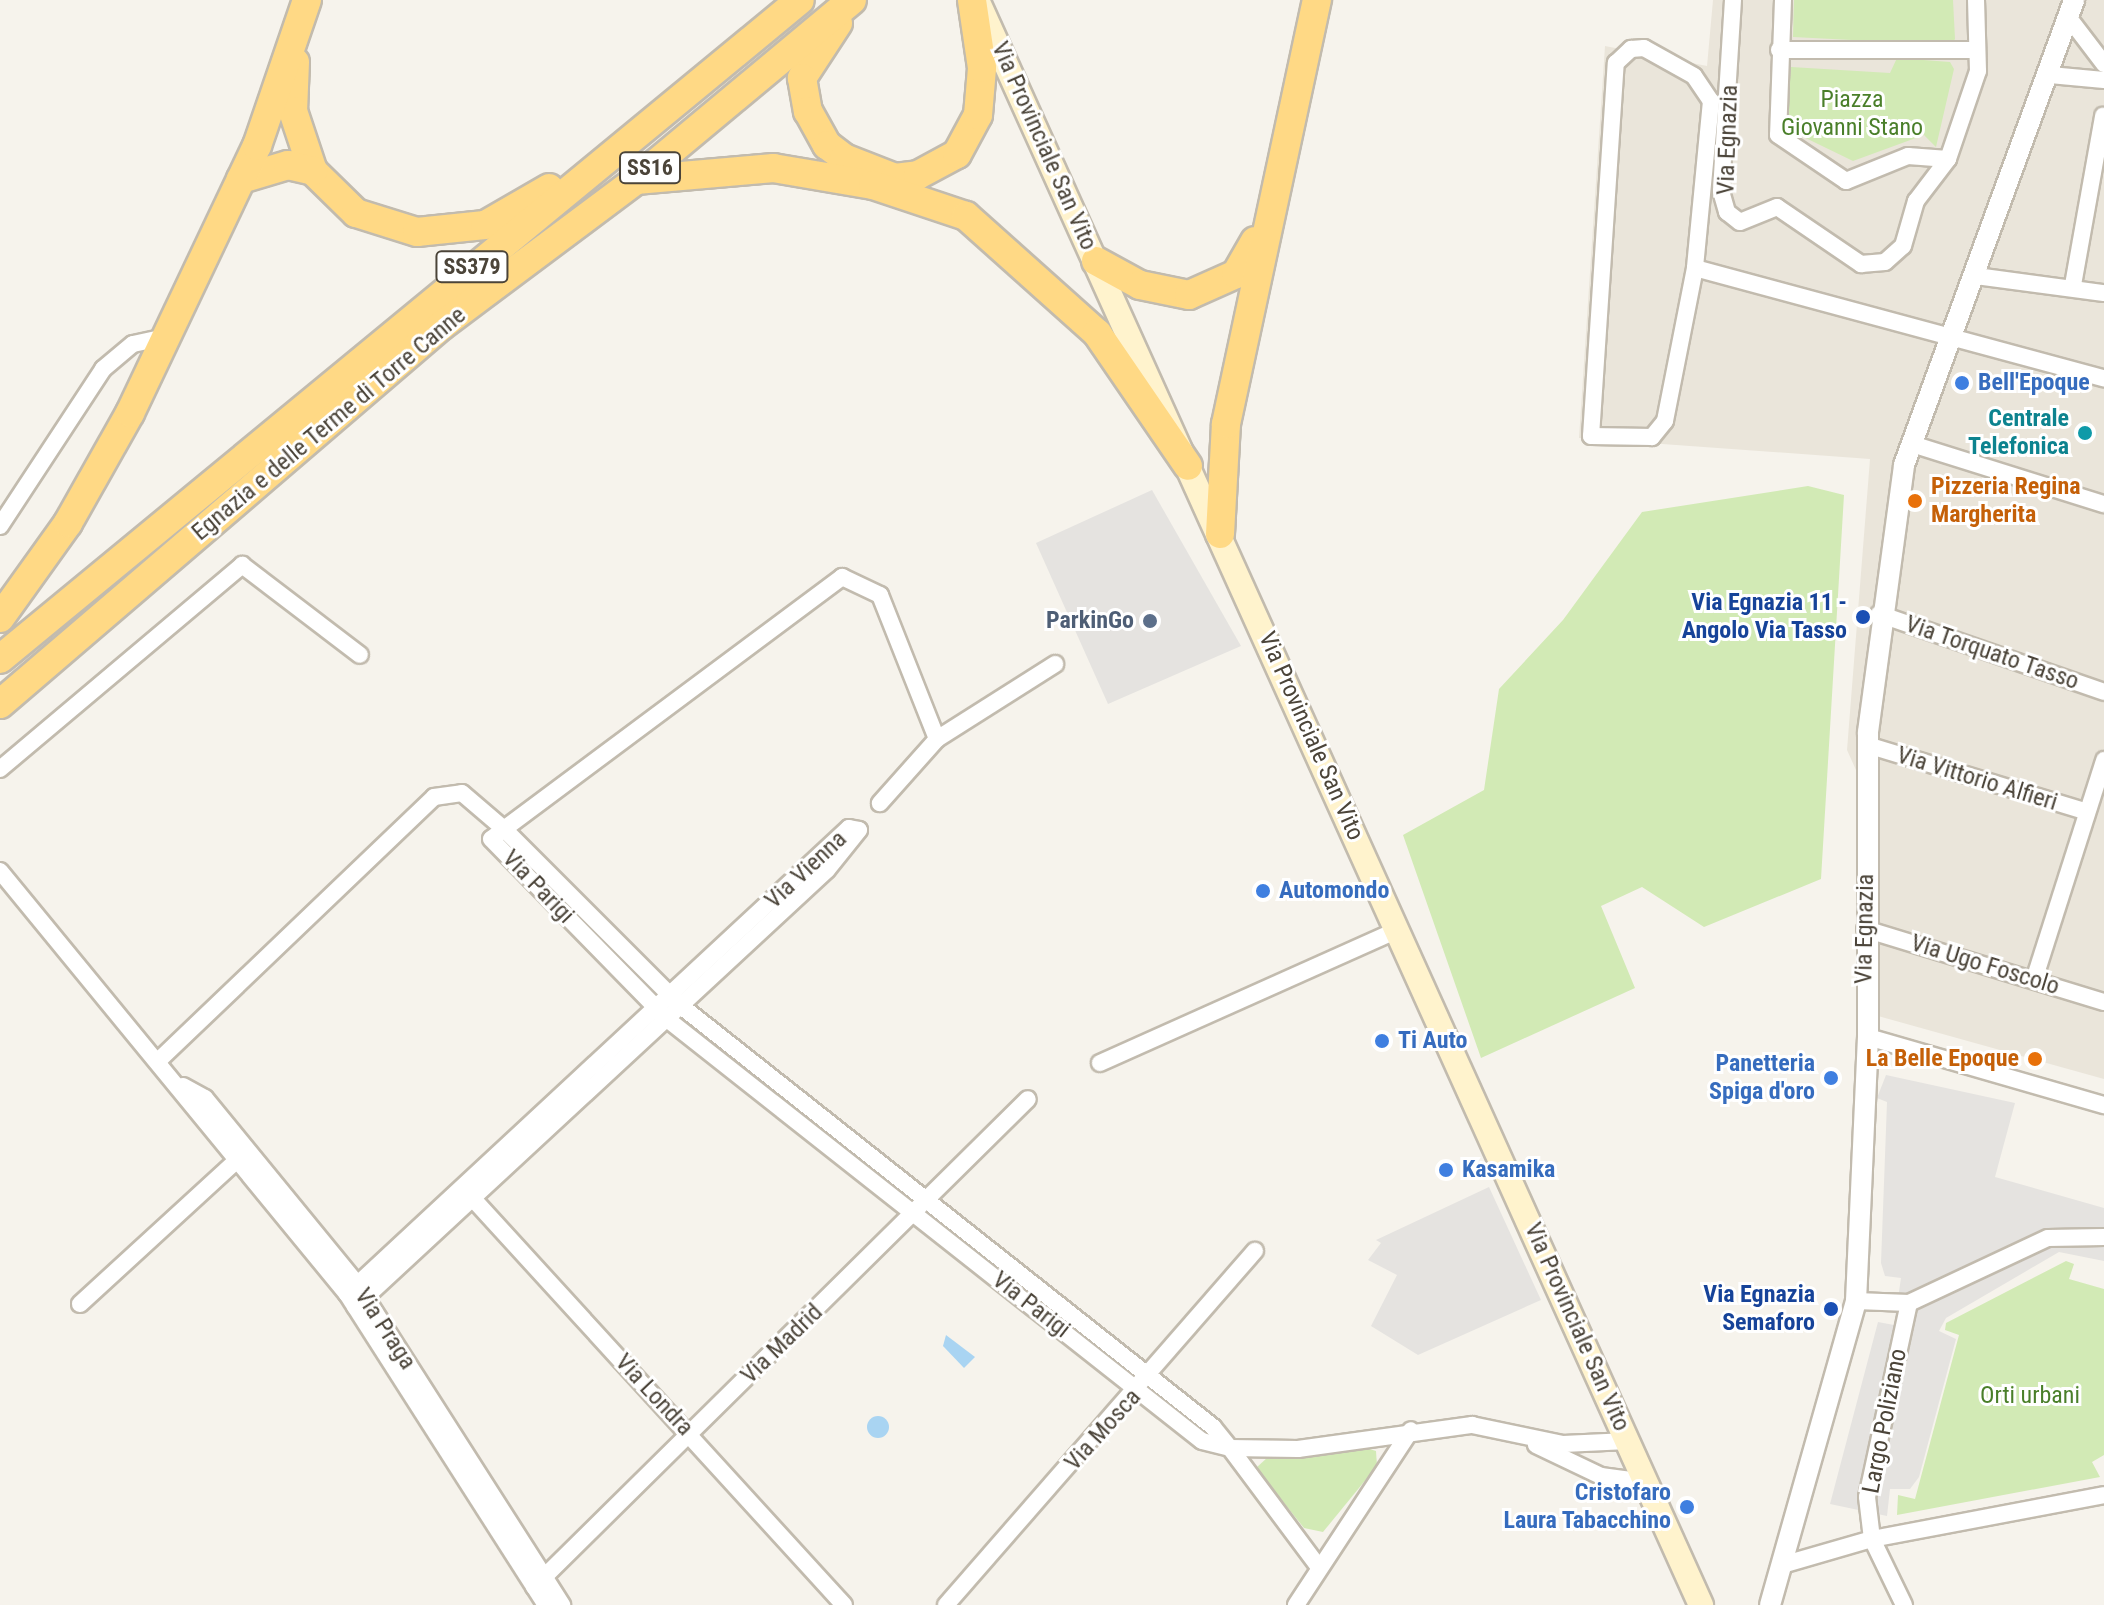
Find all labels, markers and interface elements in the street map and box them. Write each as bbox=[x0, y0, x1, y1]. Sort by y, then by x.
street label: Via Provinciale San Vito bbox=[985, 37, 1103, 255]
street label: Via Egnazia bbox=[1712, 84, 1744, 196]
park label: Piazza Giovanni Stano bbox=[1781, 86, 1923, 142]
road number: SS16 bbox=[618, 150, 682, 186]
road number: SS379 bbox=[434, 249, 510, 285]
street label: Egnazia e delle Terme di Torre Canne bbox=[186, 301, 472, 547]
place label: Bell'Epoque bbox=[1978, 369, 2090, 397]
marker: Bell'Epoque bbox=[1953, 374, 1971, 392]
place label: Centrale Telefonica bbox=[1968, 405, 2069, 461]
marker: Centrale Telefonica bbox=[2076, 424, 2094, 442]
place label: Pizzeria Regina Margherita bbox=[1931, 473, 2081, 529]
marker: Pizzeria Regina Margherita bbox=[1906, 492, 1924, 510]
place label: Via Egnazia 11 - Angolo Via Tasso bbox=[1681, 589, 1847, 645]
place label: ParkinGo bbox=[1046, 607, 1134, 635]
marker: Via Egnazia 11 - Angolo Via Tasso bbox=[1854, 608, 1872, 626]
street label: Via Torquato Tasso bbox=[1901, 610, 2083, 696]
marker: ParkinGo bbox=[1141, 612, 1159, 630]
street label: Via Provinciale San Vito bbox=[1252, 627, 1370, 845]
street label: Via Vittorio Alfieri bbox=[1893, 741, 2061, 817]
street label: Via Vienna bbox=[759, 825, 853, 915]
street label: Via Parigi bbox=[496, 844, 580, 930]
street label: Via Egnazia bbox=[1850, 874, 1880, 984]
place label: Automondo bbox=[1279, 877, 1389, 905]
marker: Automondo bbox=[1254, 882, 1272, 900]
street label: Via Ugo Foscolo bbox=[1907, 929, 2063, 1001]
place label: Ti Auto bbox=[1398, 1027, 1468, 1055]
marker: Ti Auto bbox=[1373, 1032, 1391, 1050]
place label: La Belle Epoque bbox=[1866, 1045, 2019, 1073]
place label: Panetteria Spiga d'oro bbox=[1709, 1050, 1815, 1106]
marker: La Belle Epoque bbox=[2026, 1050, 2044, 1068]
marker: Panetteria Spiga d'oro bbox=[1822, 1069, 1840, 1087]
place label: Kasamika bbox=[1462, 1156, 1555, 1184]
marker: Kasamika bbox=[1437, 1161, 1455, 1179]
street label: Via Provinciale San Vito bbox=[1518, 1218, 1636, 1436]
street label: Via Parigi bbox=[986, 1266, 1076, 1344]
place label: Via Egnazia Semaforo bbox=[1703, 1281, 1815, 1337]
street label: Via Praga bbox=[348, 1283, 422, 1375]
street label: Via Madrid bbox=[735, 1298, 829, 1390]
marker: Via Egnazia Semaforo bbox=[1822, 1300, 1840, 1318]
street label: Largo Poliziano bbox=[1857, 1346, 1913, 1496]
street label: Via Londra bbox=[609, 1348, 699, 1442]
park label: Orti urbani bbox=[1980, 1382, 2080, 1410]
street label: Via Mosca bbox=[1059, 1383, 1147, 1477]
place label: Cristofaro Laura Tabacchino bbox=[1503, 1479, 1671, 1535]
marker: Cristofaro Laura Tabacchino bbox=[1678, 1498, 1696, 1516]

